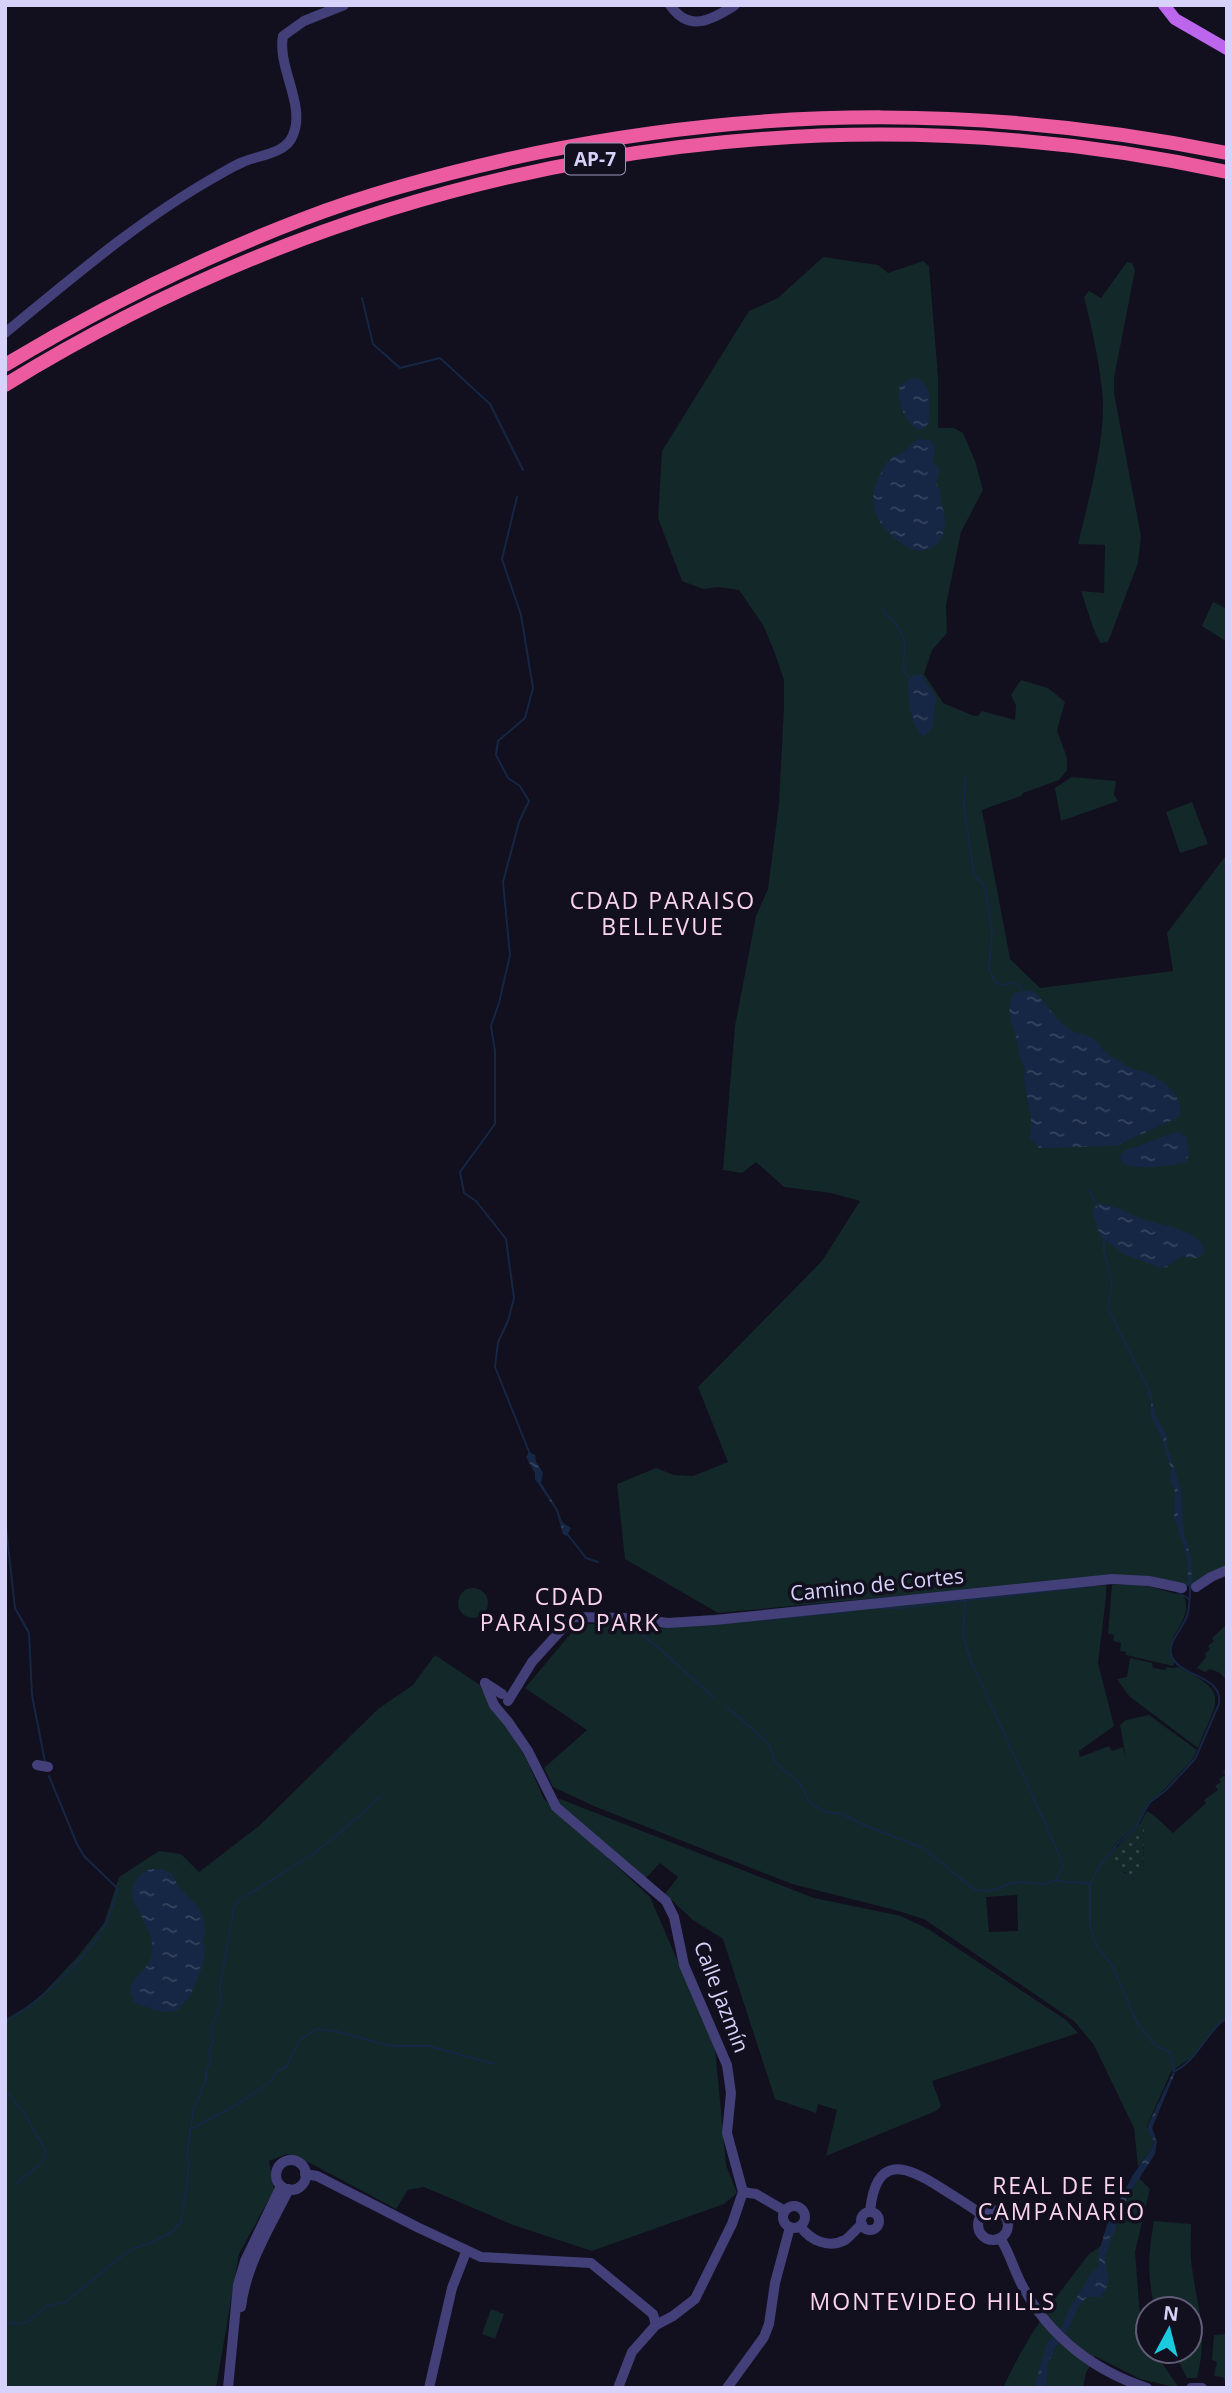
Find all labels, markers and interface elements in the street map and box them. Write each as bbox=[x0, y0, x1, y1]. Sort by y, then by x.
road number: AP-7 bbox=[565, 144, 625, 174]
district label: CDAD PARAISO BELLEVUE bbox=[570, 884, 756, 942]
street label: Camino de Cortes bbox=[789, 1561, 965, 1607]
district label: CDAD PARAISO PARK bbox=[480, 1580, 660, 1638]
street label: Calle Jazmín bbox=[688, 1937, 756, 2057]
district label: REAL DE EL CAMPANARIO bbox=[978, 2169, 1146, 2227]
district label: MONTEVIDEO HILLS bbox=[810, 2285, 1056, 2317]
north arrow bbox=[1134, 2295, 1204, 2365]
text: N bbox=[1162, 2299, 1180, 2327]

